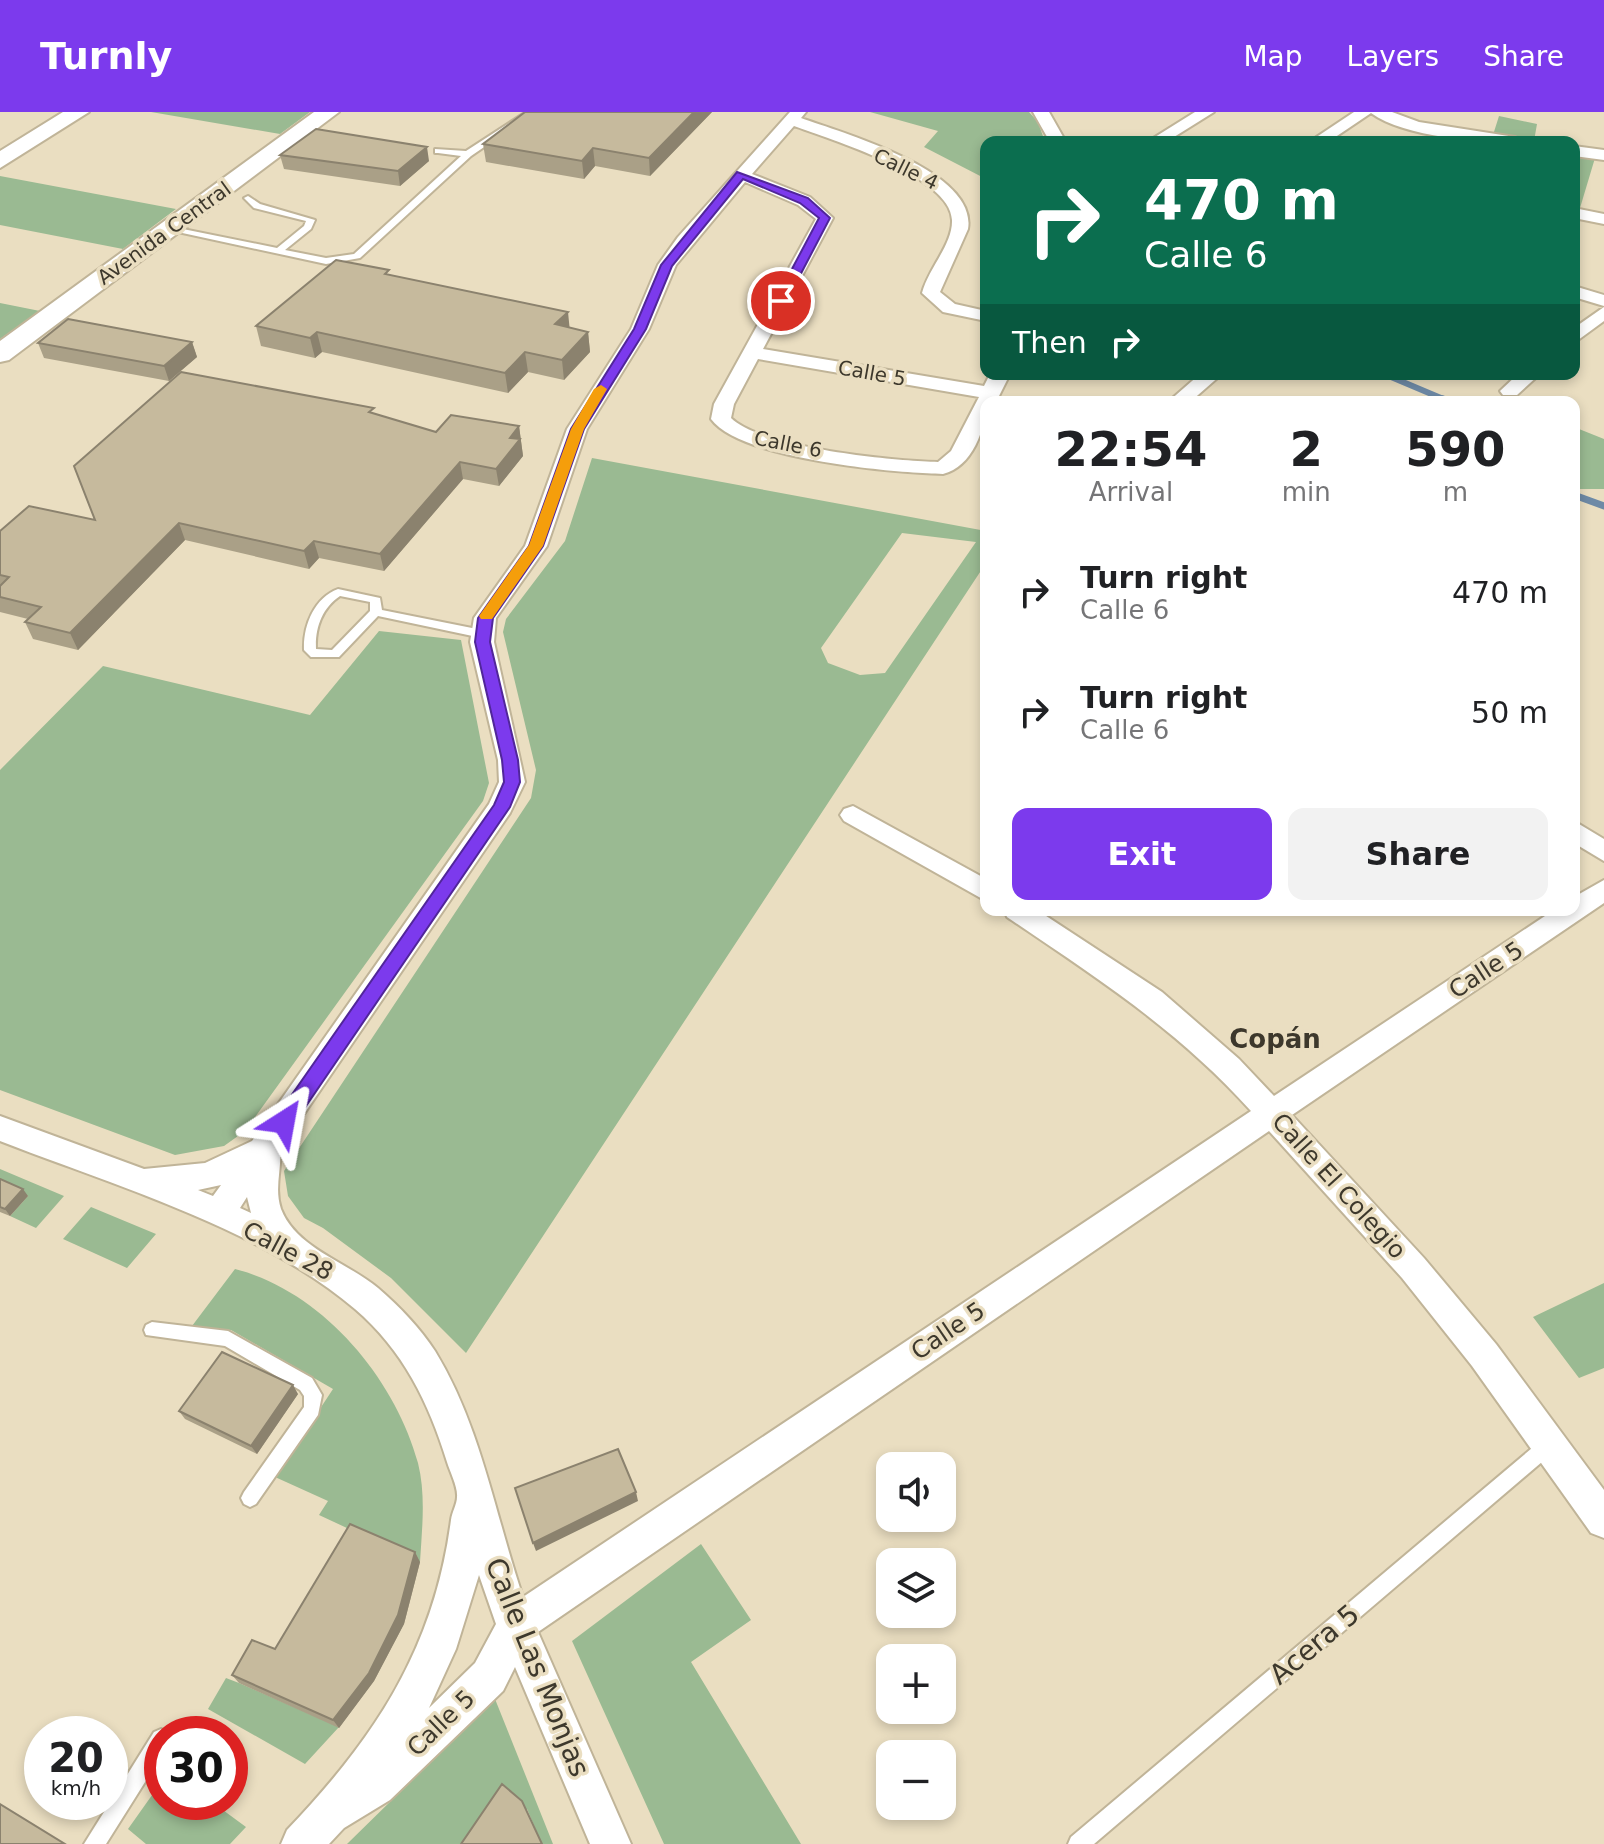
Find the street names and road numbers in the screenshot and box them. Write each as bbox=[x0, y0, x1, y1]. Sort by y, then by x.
street label: Calle 4 bbox=[870, 143, 942, 195]
street label: Avenida Central bbox=[93, 177, 235, 289]
street label: Calle 5 bbox=[836, 355, 908, 391]
street label: Calle 6 bbox=[752, 426, 824, 462]
street label: Calle 5 bbox=[1444, 936, 1528, 1004]
street label: Calle El Colegio bbox=[1266, 1107, 1412, 1265]
street label: Calle 28 bbox=[238, 1216, 338, 1286]
street label: Calle 5 bbox=[906, 1296, 990, 1366]
street label: Calle Las Monjas bbox=[479, 1553, 597, 1781]
street label: Acera 5 bbox=[1263, 1597, 1366, 1691]
street label: Calle 5 bbox=[402, 1684, 480, 1762]

